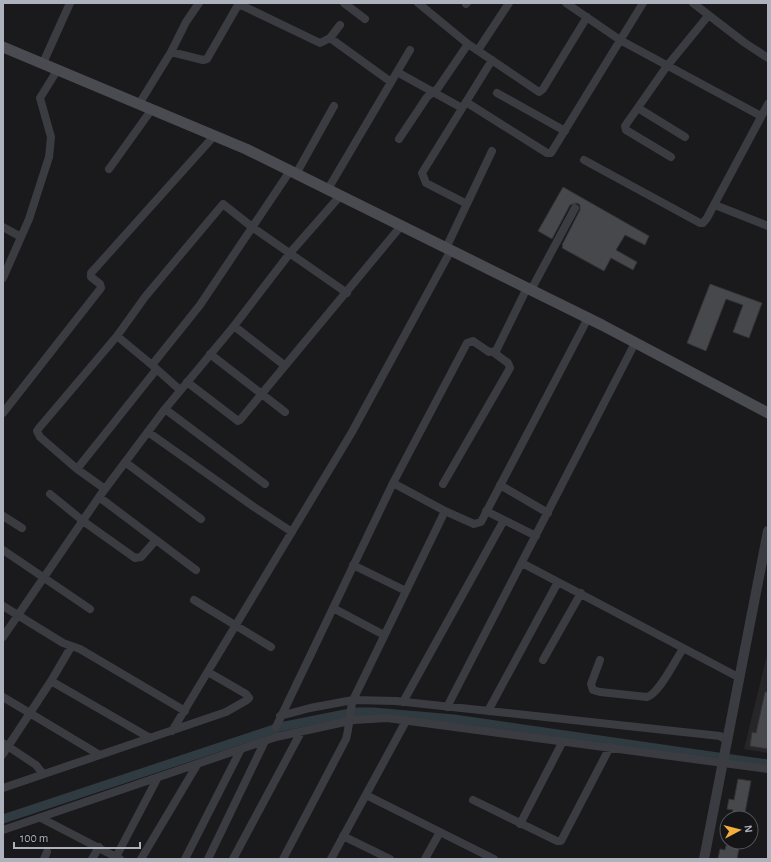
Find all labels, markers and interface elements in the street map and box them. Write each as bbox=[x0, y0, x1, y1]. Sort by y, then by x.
north arrow bbox=[719, 810, 759, 850]
scale bar bbox=[14, 824, 140, 850]
text: N bbox=[743, 824, 754, 833]
text: 100 m bbox=[20, 832, 48, 844]

